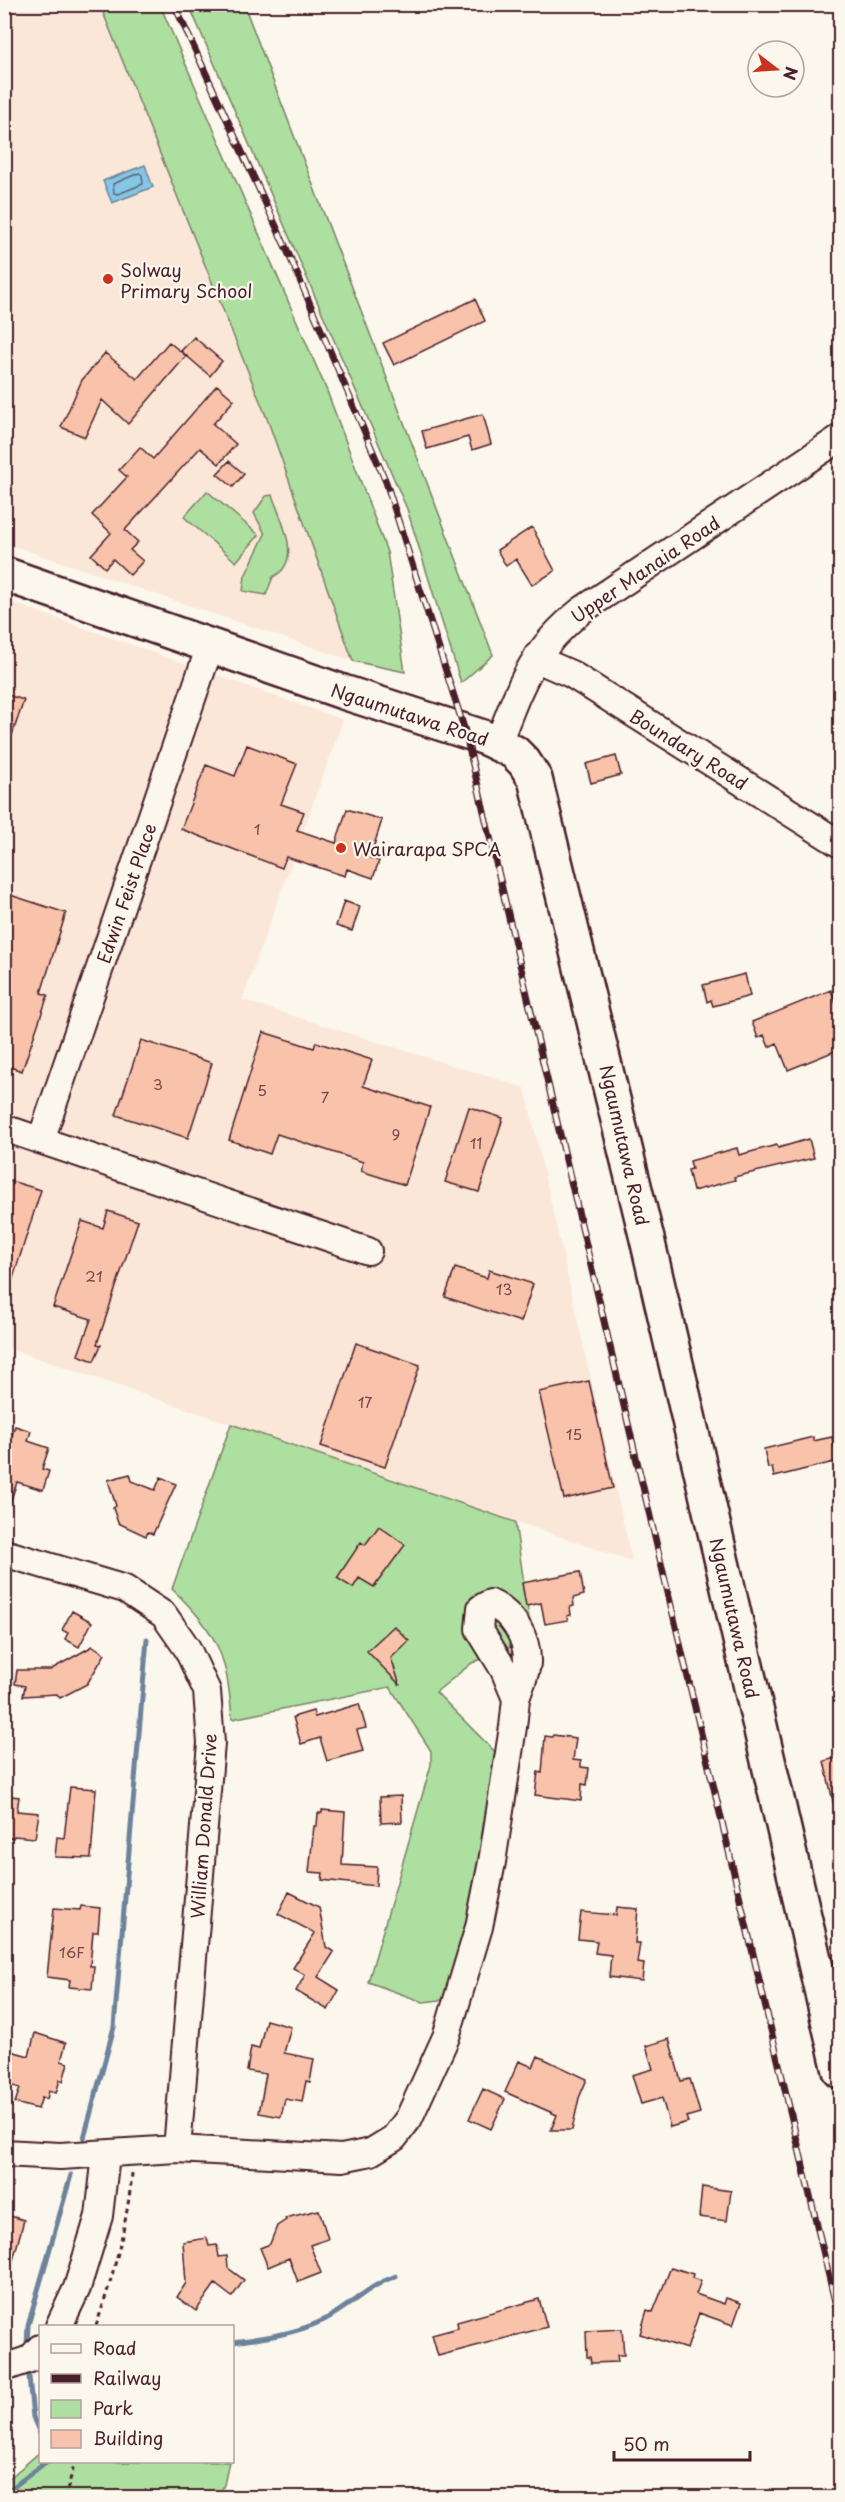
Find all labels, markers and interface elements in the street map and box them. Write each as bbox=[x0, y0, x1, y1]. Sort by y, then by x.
north arrow bbox=[746, 39, 806, 99]
text: N bbox=[778, 64, 805, 83]
place label: Solway Primary School bbox=[120, 256, 252, 304]
marker: Solway Primary School bbox=[101, 272, 115, 286]
street label: Upper Manaia Road bbox=[565, 509, 725, 629]
street label: Ngaumutawa Road bbox=[328, 676, 492, 752]
street label: Boundary Road bbox=[625, 702, 753, 796]
house number: 1 bbox=[254, 817, 260, 840]
street label: Edwin Feist Place bbox=[89, 819, 163, 967]
place label: Wairarapa SPCA bbox=[353, 835, 501, 862]
marker: Wairarapa SPCA bbox=[334, 841, 348, 855]
street label: Ngaumutawa Road bbox=[593, 1062, 657, 1228]
house number: 3 bbox=[153, 1072, 163, 1095]
house number: 5 bbox=[257, 1078, 267, 1101]
house number: 7 bbox=[321, 1085, 330, 1108]
house number: 9 bbox=[392, 1122, 400, 1145]
house number: 11 bbox=[470, 1131, 482, 1154]
house number: 21 bbox=[85, 1264, 103, 1287]
house number: 13 bbox=[496, 1277, 512, 1300]
house number: 17 bbox=[358, 1390, 372, 1413]
house number: 15 bbox=[566, 1422, 582, 1445]
street label: Ngaumutawa Road bbox=[703, 1535, 767, 1701]
street label: William Donald Drive bbox=[183, 1732, 223, 1920]
house number: 16F bbox=[59, 1940, 85, 1963]
legend bbox=[39, 2325, 234, 2463]
text: Road bbox=[93, 2334, 137, 2361]
text: Railway bbox=[93, 2364, 161, 2391]
text: Park bbox=[93, 2394, 133, 2421]
text: Building bbox=[93, 2424, 163, 2451]
scale bar bbox=[614, 2424, 750, 2462]
text: 50 m bbox=[623, 2430, 670, 2457]

